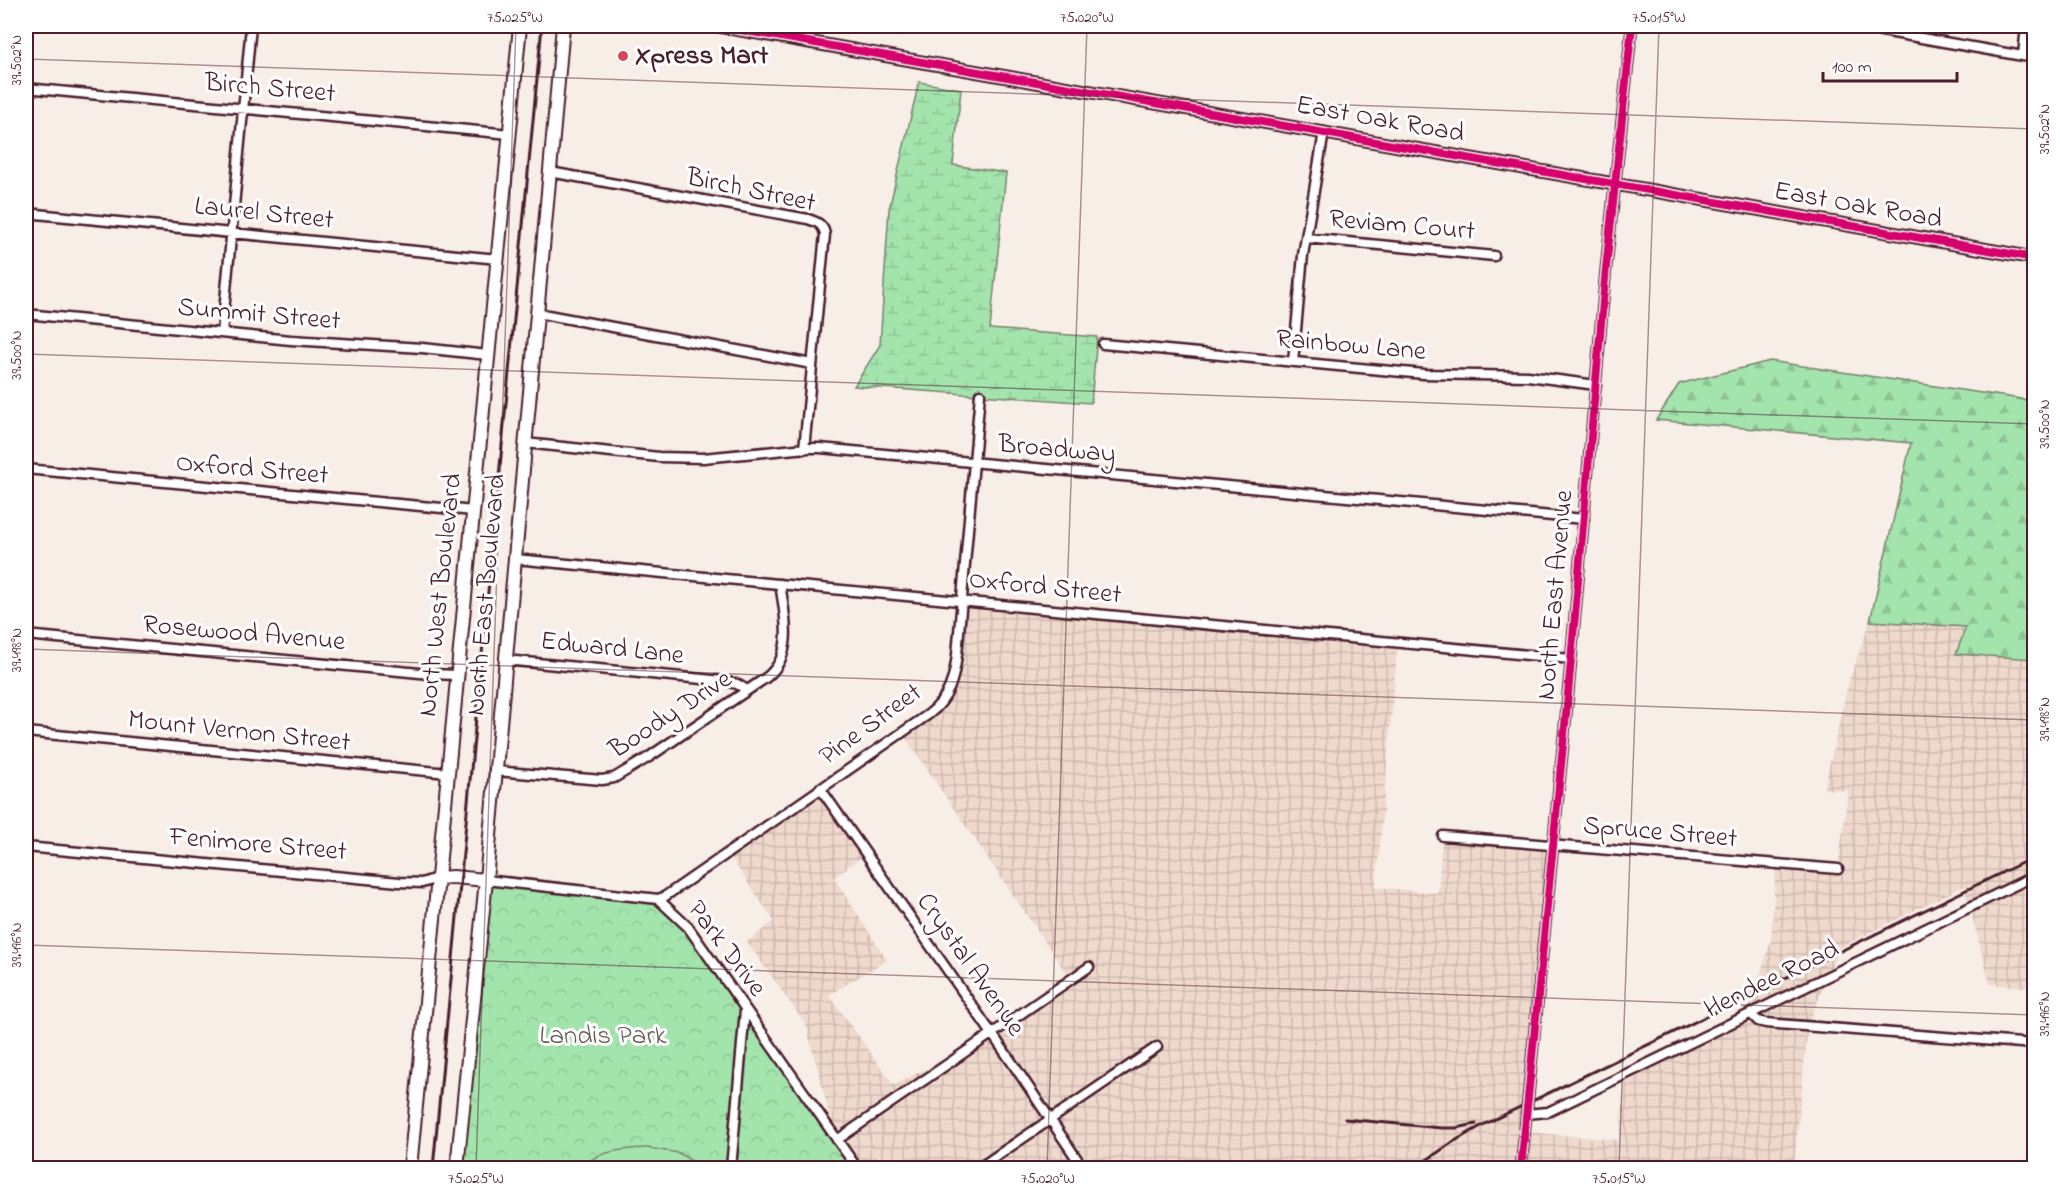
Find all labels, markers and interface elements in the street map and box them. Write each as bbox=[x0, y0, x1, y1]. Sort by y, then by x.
text: 75.025°W bbox=[487, 7, 543, 29]
text: 75.020°W bbox=[1060, 7, 1114, 29]
text: 75.015°W bbox=[1632, 7, 1686, 29]
text: 39.502°N bbox=[6, 35, 28, 85]
place label: Xpress Mart bbox=[635, 37, 769, 76]
scale bar bbox=[1823, 45, 1956, 83]
marker: Xpress Mart bbox=[616, 49, 630, 63]
text: 100 m bbox=[1832, 55, 1872, 81]
street label: Birch Street bbox=[202, 64, 337, 114]
street label: East Oak Road bbox=[1293, 86, 1467, 154]
text: 39.502°N bbox=[2034, 104, 2056, 154]
street label: Birch Street bbox=[682, 158, 819, 224]
street label: East Oak Road bbox=[1771, 172, 1945, 240]
street label: Laurel Street bbox=[192, 187, 336, 241]
street label: Reviam Court bbox=[1327, 200, 1477, 252]
street label: Summit Street bbox=[176, 288, 342, 342]
street label: Rainbow Lane bbox=[1274, 320, 1429, 372]
text: 39.500°N bbox=[6, 330, 28, 380]
text: 39.500°N bbox=[2034, 399, 2056, 449]
street label: Broadway bbox=[996, 425, 1117, 475]
street label: Oxford Street bbox=[174, 444, 330, 496]
street label: North West Boulevard bbox=[409, 471, 473, 719]
street label: North East Boulevard bbox=[457, 472, 517, 718]
street label: North East Avenue bbox=[1527, 488, 1585, 702]
street label: Oxford Street bbox=[967, 561, 1123, 615]
street label: Rosewood Avenue bbox=[141, 606, 348, 662]
street label: Edward Lane bbox=[538, 622, 687, 676]
text: 39.498°N bbox=[6, 628, 28, 672]
street label: Boody Drive bbox=[601, 660, 741, 770]
street label: Pine Street bbox=[811, 674, 931, 776]
text: 39.498°N bbox=[2034, 697, 2056, 741]
street label: Mount Vernon Street bbox=[126, 701, 352, 763]
street label: Spruce Street bbox=[1581, 807, 1739, 859]
street label: Fenimore Street bbox=[167, 818, 348, 872]
street label: Crystal Avenue bbox=[906, 885, 1035, 1046]
street label: Park Drive bbox=[677, 893, 776, 1006]
text: 39.496°N bbox=[6, 922, 28, 968]
street label: Hendee Road bbox=[1698, 930, 1846, 1030]
text: 39.496°N bbox=[2034, 991, 2056, 1037]
park label: Landis Park bbox=[539, 1017, 667, 1056]
text: 75.025°W bbox=[448, 1168, 504, 1190]
text: 75.020°W bbox=[1021, 1168, 1075, 1190]
text: 75.015°W bbox=[1592, 1168, 1646, 1190]

